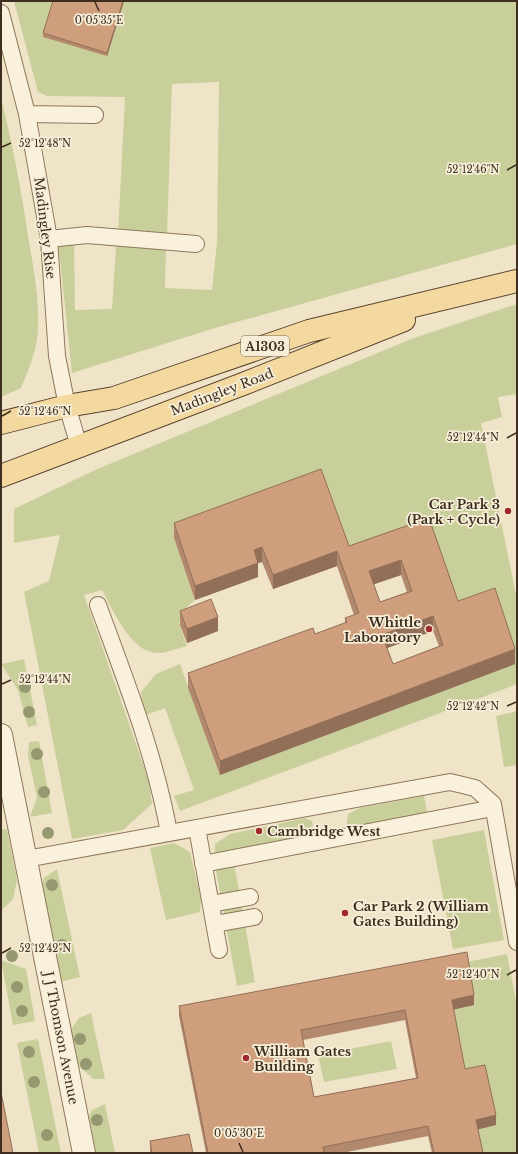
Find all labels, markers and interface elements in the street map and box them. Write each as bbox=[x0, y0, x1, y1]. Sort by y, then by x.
text: 0°05'35"E bbox=[75, 14, 123, 27]
text: 52°12'48"N bbox=[19, 137, 71, 150]
text: 52°12'46"N bbox=[447, 163, 499, 176]
street label: Madingley Rise bbox=[30, 176, 60, 280]
road number: A1303 bbox=[241, 336, 289, 356]
street label: Madingley Road bbox=[168, 364, 276, 419]
text: 52°12'46"N bbox=[19, 405, 71, 418]
text: 52°12'44"N bbox=[447, 431, 499, 444]
place label: Car Park 3 (Park + Cycle) bbox=[407, 496, 500, 528]
marker: Car Park 3 (Park + Cycle) bbox=[503, 506, 513, 516]
place label: Whittle Laboratory bbox=[344, 614, 422, 646]
marker: Whittle Laboratory bbox=[424, 624, 434, 634]
text: 52°12'44"N bbox=[19, 673, 71, 686]
text: 52°12'42"N bbox=[447, 700, 499, 713]
place label: Cambridge West bbox=[267, 823, 380, 840]
marker: Cambridge West bbox=[254, 826, 264, 836]
place label: Car Park 2 (William Gates Building) bbox=[353, 898, 489, 930]
marker: Car Park 2 (William Gates Building) bbox=[340, 908, 350, 918]
text: 52°12'42"N bbox=[19, 942, 71, 955]
street label: J J Thomson Avenue bbox=[39, 968, 82, 1106]
text: 52°12'40"N bbox=[446, 968, 500, 981]
place label: William Gates Building bbox=[253, 1043, 351, 1075]
marker: William Gates Building bbox=[241, 1053, 251, 1063]
text: 0°05'30"E bbox=[214, 1127, 264, 1140]

